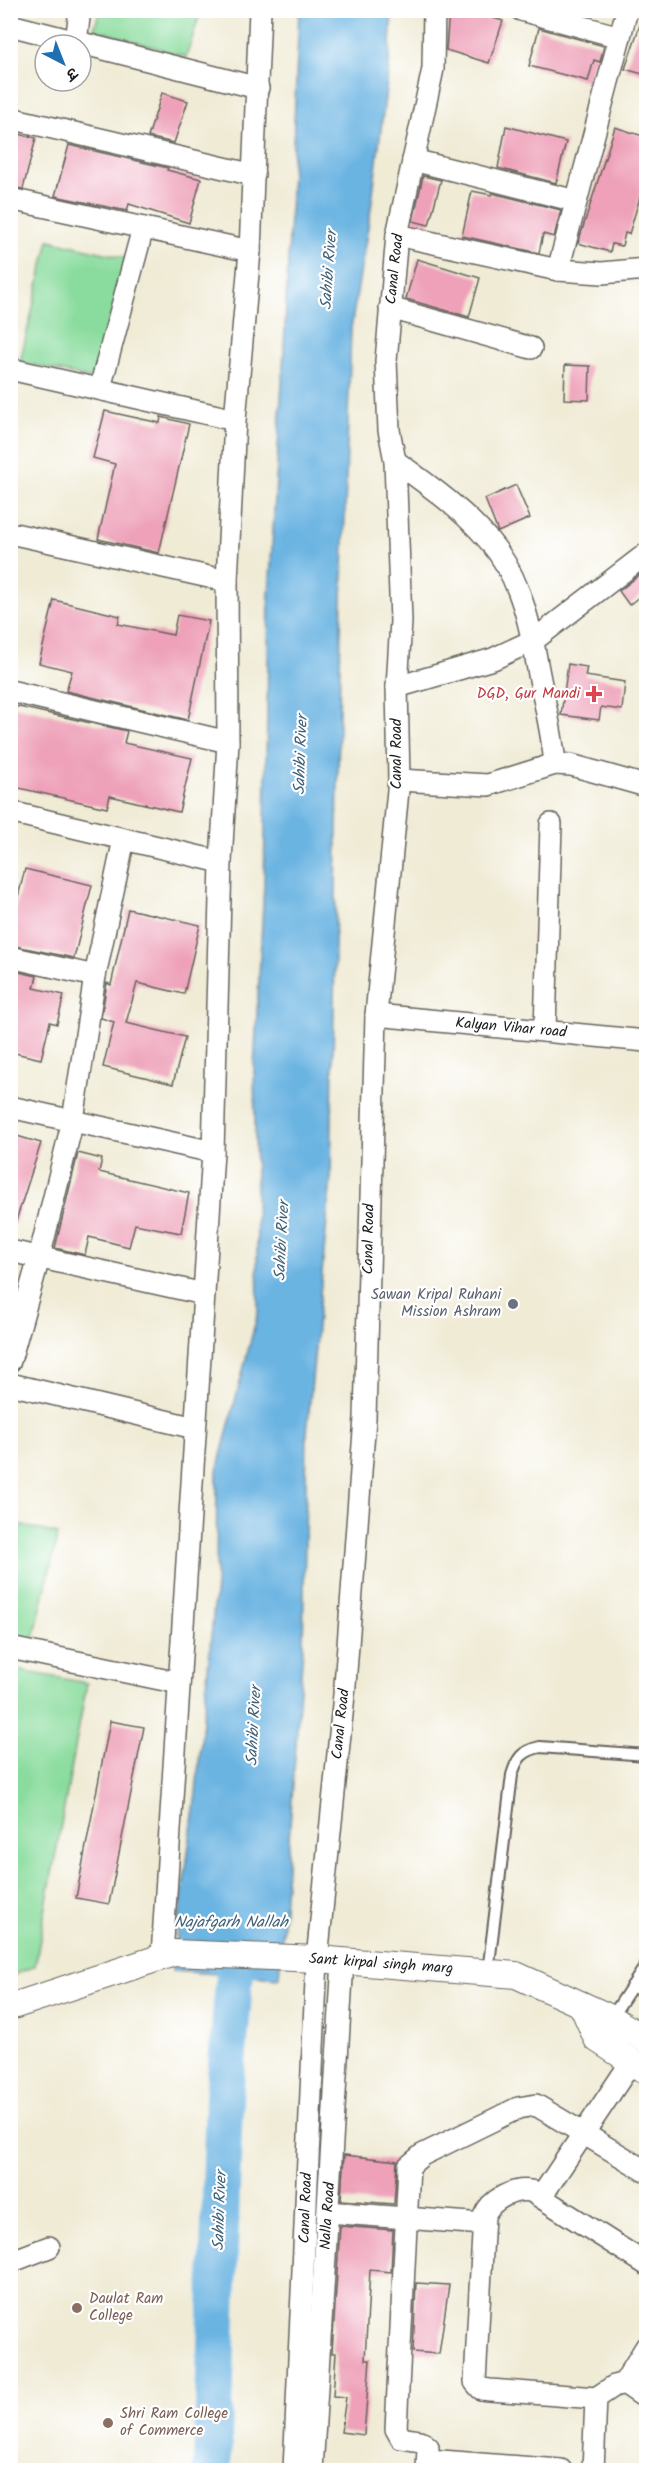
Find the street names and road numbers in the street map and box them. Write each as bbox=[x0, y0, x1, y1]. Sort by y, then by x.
street label: Canal Road bbox=[379, 232, 411, 305]
street label: Canal Road bbox=[385, 718, 409, 789]
street label: Kalyan Vihar road bbox=[454, 1011, 568, 1045]
street label: Canal Road bbox=[356, 1203, 382, 1275]
street label: Canal Road bbox=[325, 1687, 357, 1760]
street label: Sant kirpal singh marg bbox=[308, 1947, 454, 1981]
street label: Canal Road bbox=[293, 2172, 319, 2244]
street label: Nalla Road bbox=[314, 2181, 342, 2251]

